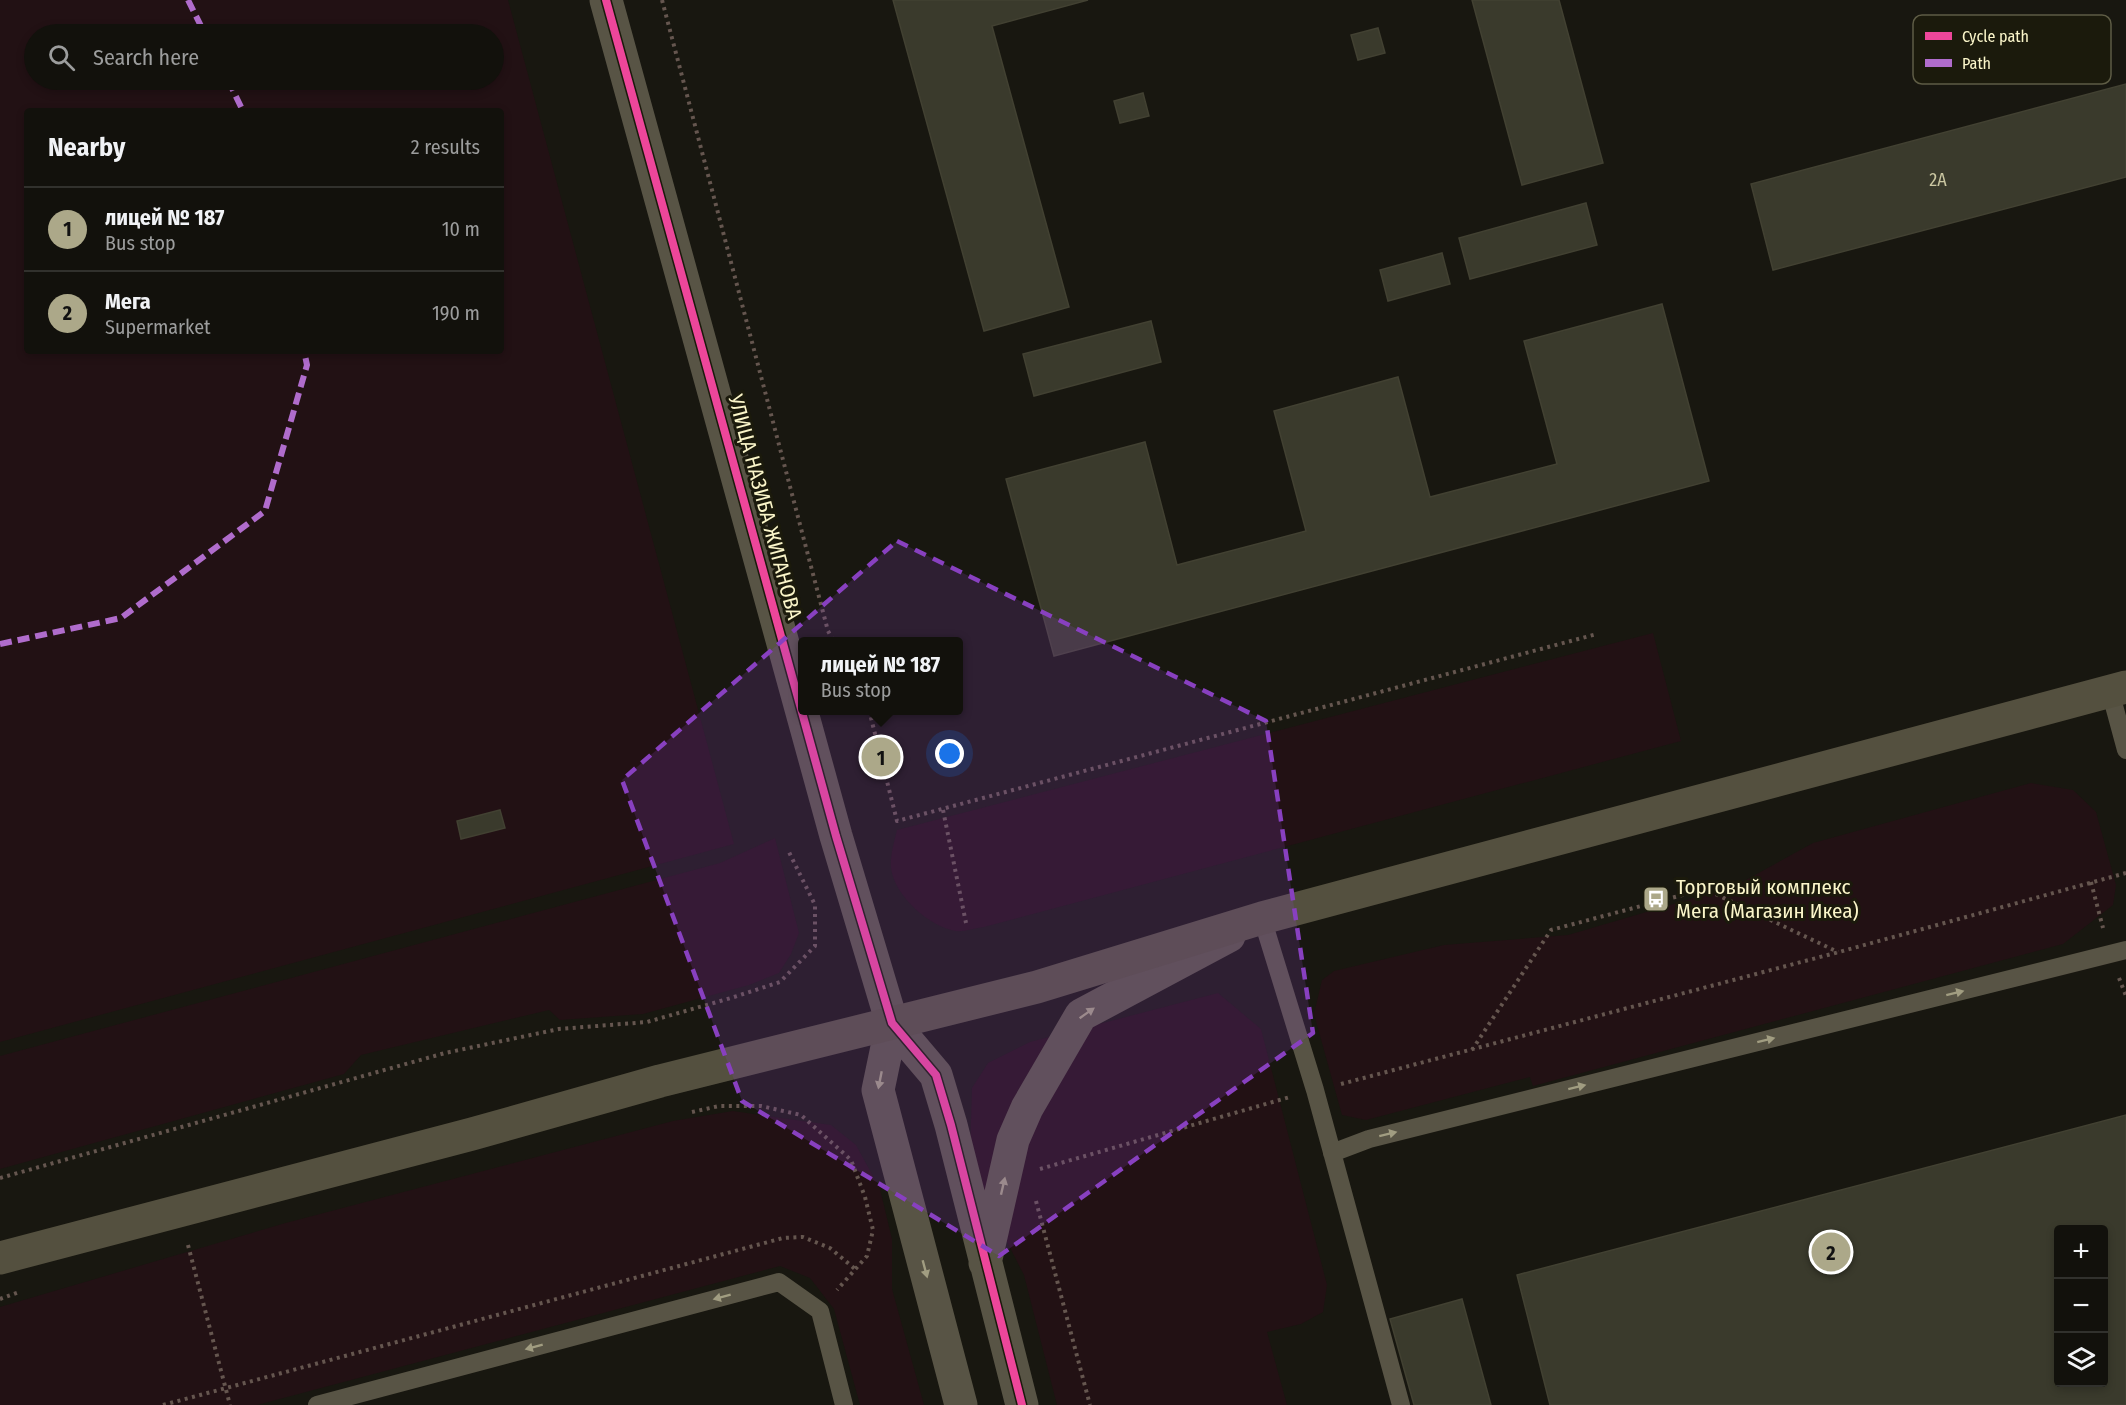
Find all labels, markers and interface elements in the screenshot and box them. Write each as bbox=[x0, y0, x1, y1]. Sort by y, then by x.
legend bbox=[1913, 15, 2111, 84]
search box bbox=[24, 24, 504, 90]
text: Cycle path bbox=[1962, 27, 2029, 46]
icon: search bbox=[45, 41, 78, 74]
text: Search here bbox=[93, 44, 199, 71]
text: Path bbox=[1962, 54, 1991, 73]
text: Nearby bbox=[48, 132, 125, 163]
text: 2 results bbox=[411, 135, 480, 159]
house number: 2А bbox=[1929, 169, 1947, 191]
text: лицей № 187 bbox=[105, 204, 224, 231]
text: 1 bbox=[63, 217, 72, 241]
text: 10 m bbox=[442, 217, 480, 241]
text: Bus stop bbox=[105, 231, 176, 255]
text: Мега bbox=[105, 288, 151, 315]
text: 2 bbox=[63, 301, 72, 325]
text: 190 m bbox=[432, 301, 480, 325]
text: Supermarket bbox=[105, 315, 211, 339]
street label: УЛИЦА НАЗИБА ЖИГАНОВА bbox=[722, 391, 808, 622]
popup bbox=[798, 637, 963, 715]
text: лицей № 187 bbox=[821, 651, 940, 678]
text: Bus stop bbox=[821, 678, 891, 702]
pin: 1 bbox=[862, 734, 900, 780]
your location bbox=[935, 739, 964, 768]
place label: Торговый комплекс Мега (Магазин Икеа) bbox=[1676, 874, 1859, 924]
bus stop icon: Торговый комплекс Мега (Магазин Икеа) bbox=[1641, 884, 1671, 914]
one-way arrow bbox=[1946, 987, 1965, 997]
one-way arrow bbox=[1079, 1007, 1095, 1019]
one-way arrow bbox=[1757, 1034, 1775, 1044]
one-way arrow bbox=[875, 1071, 884, 1090]
one-way arrow bbox=[1568, 1082, 1586, 1092]
one-way arrow bbox=[1379, 1129, 1397, 1139]
one-way arrow bbox=[999, 1176, 1008, 1195]
map controls bbox=[2054, 1225, 2108, 1387]
button: + bbox=[2054, 1225, 2108, 1279]
pin: 2 bbox=[1812, 1230, 1850, 1274]
one-way arrow bbox=[920, 1260, 930, 1278]
button: − bbox=[2054, 1279, 2108, 1333]
one-way arrow bbox=[713, 1293, 731, 1302]
button: layers bbox=[2054, 1333, 2108, 1387]
one-way arrow bbox=[525, 1343, 543, 1352]

